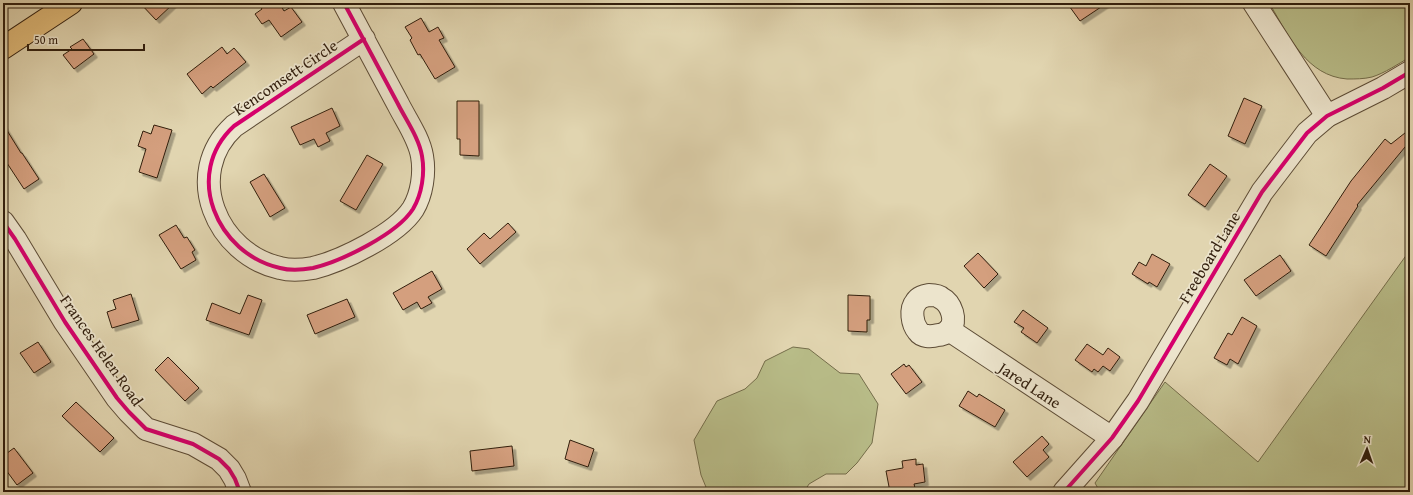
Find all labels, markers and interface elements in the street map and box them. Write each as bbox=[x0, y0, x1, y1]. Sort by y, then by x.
scale bar bbox=[28, 26, 144, 52]
text: 50 m bbox=[34, 31, 58, 48]
street label: Kencomsett Circle bbox=[228, 33, 342, 121]
street label: Freeboard Lane bbox=[1172, 206, 1246, 308]
street label: Frances Helen Road bbox=[54, 289, 150, 411]
street label: Jared Lane bbox=[992, 355, 1066, 414]
north arrow bbox=[1347, 429, 1387, 469]
text: N bbox=[1363, 431, 1372, 447]

